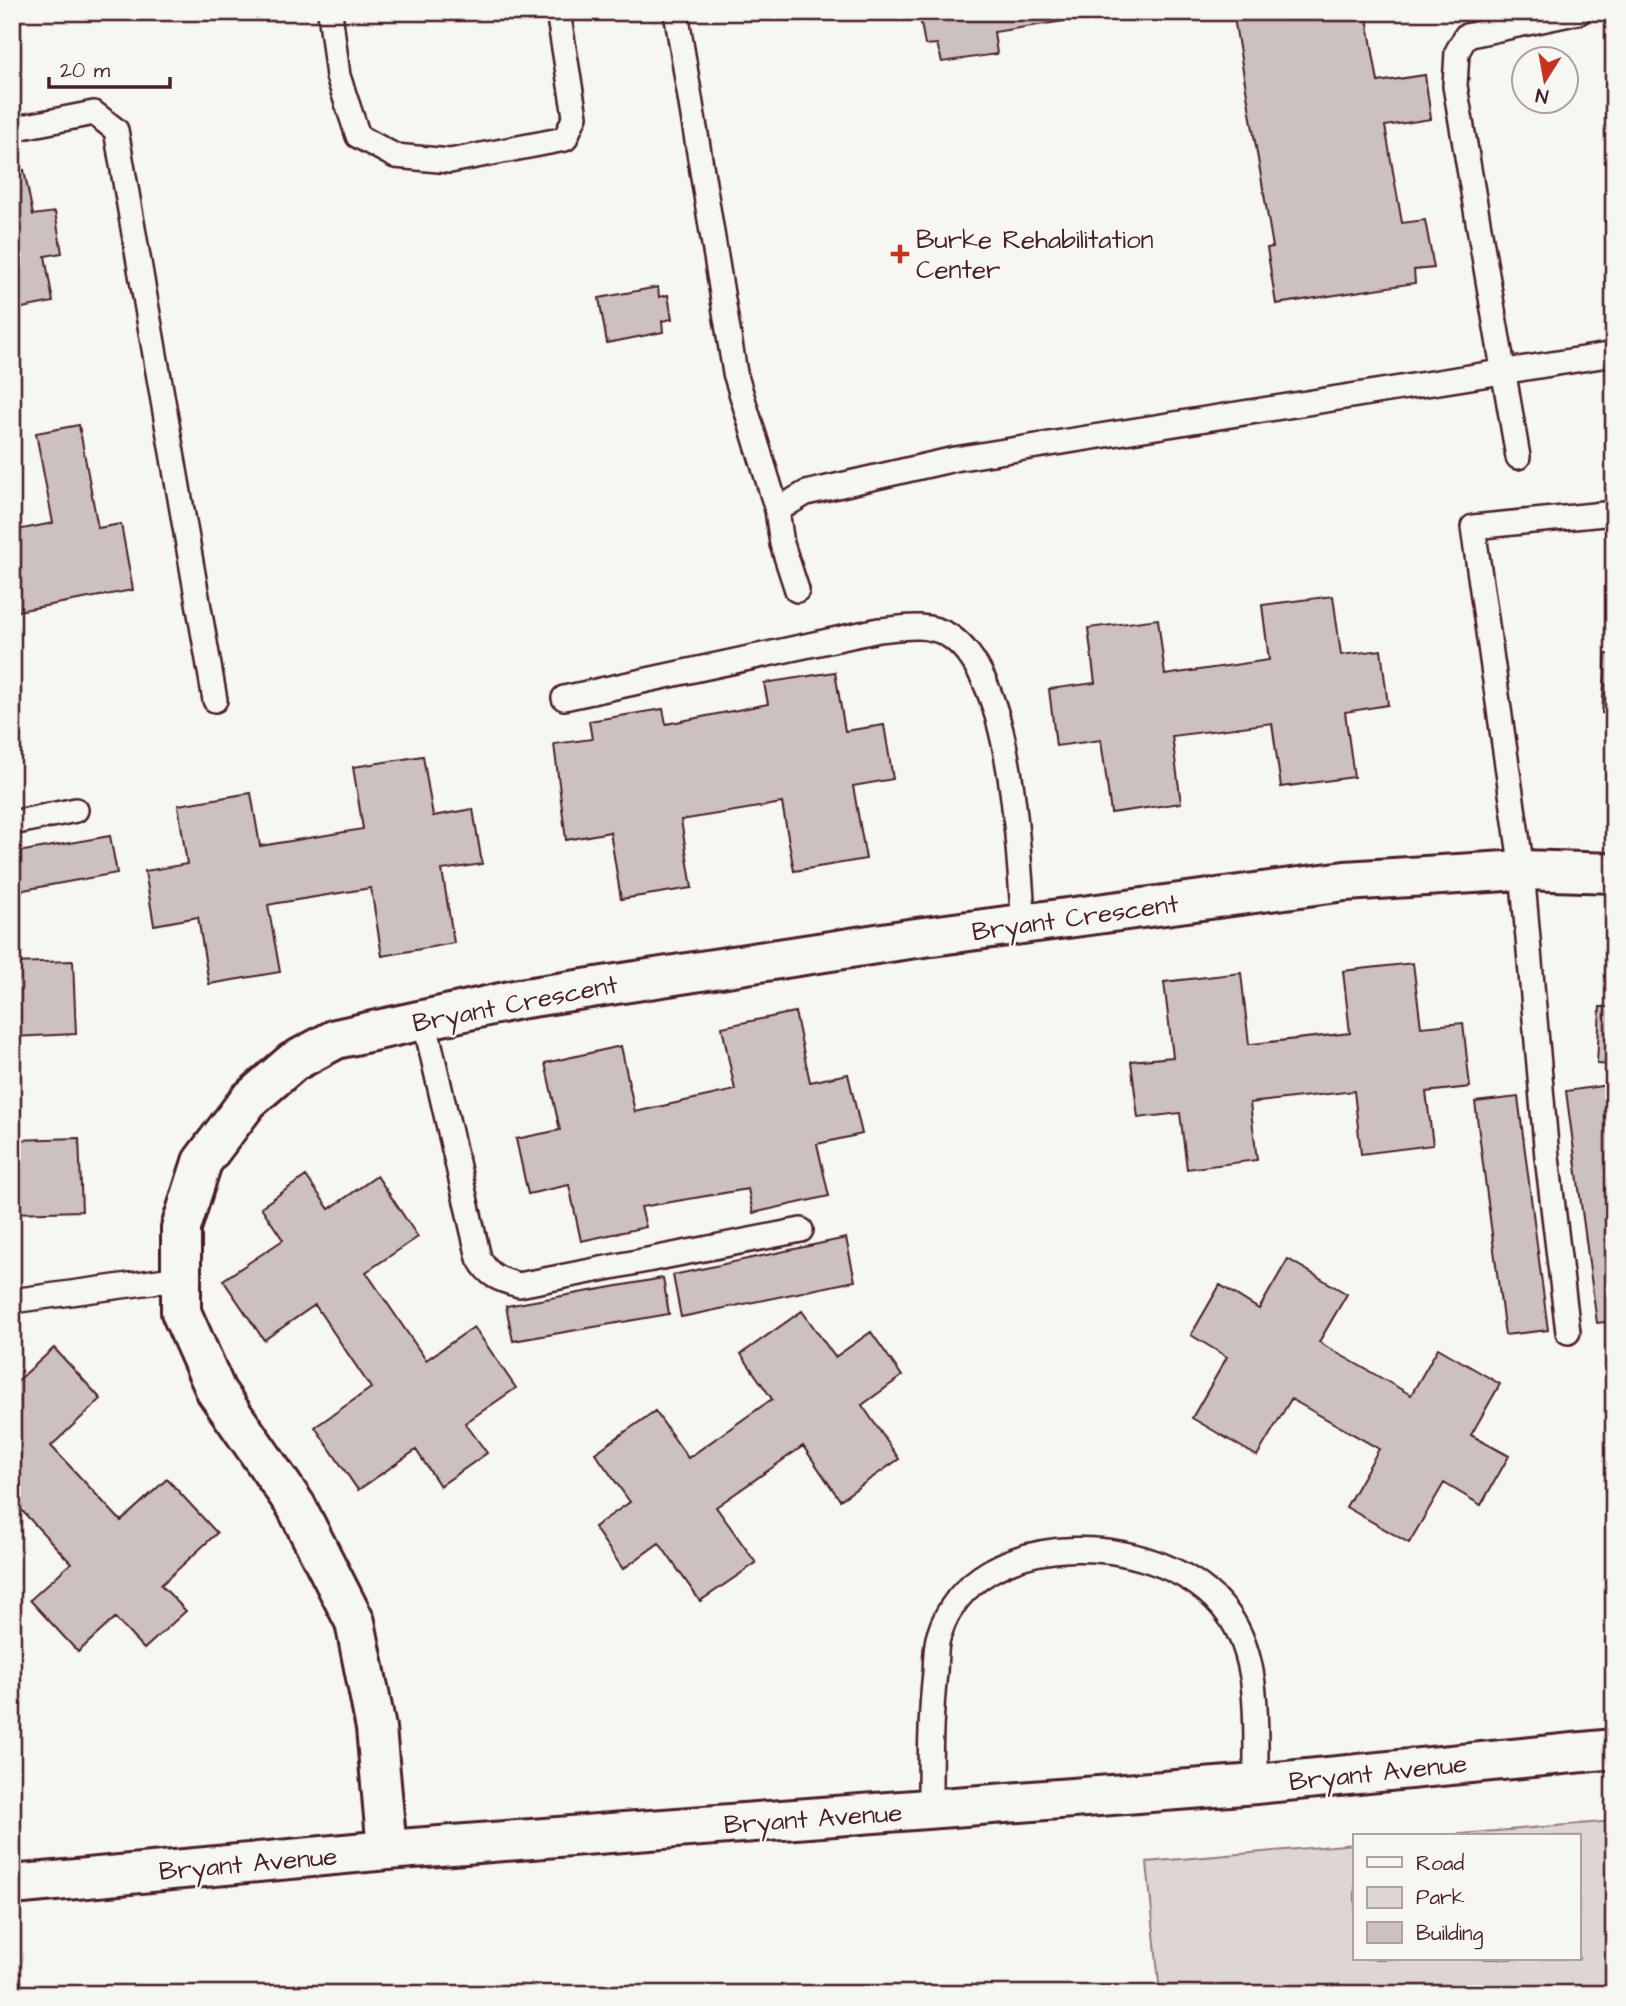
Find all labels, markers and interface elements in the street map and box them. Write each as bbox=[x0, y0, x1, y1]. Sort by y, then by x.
scale bar bbox=[49, 46, 170, 90]
north arrow bbox=[1510, 46, 1580, 116]
text: 20 m bbox=[60, 56, 111, 85]
text: N bbox=[1534, 81, 1550, 110]
place label: Burke Rehabilitation Center bbox=[916, 222, 1154, 288]
marker: Burke Rehabilitation Center bbox=[890, 244, 910, 264]
street label: Bryant Crescent bbox=[970, 886, 1181, 952]
street label: Bryant Crescent bbox=[410, 966, 622, 1043]
street label: Bryant Avenue bbox=[1287, 1746, 1469, 1802]
street label: Bryant Avenue bbox=[723, 1795, 904, 1845]
legend bbox=[1353, 1834, 1580, 1960]
street label: Bryant Avenue bbox=[157, 1838, 339, 1892]
text: Road bbox=[1416, 1849, 1464, 1878]
text: Park bbox=[1416, 1883, 1465, 1912]
text: Building bbox=[1416, 1919, 1484, 1950]

